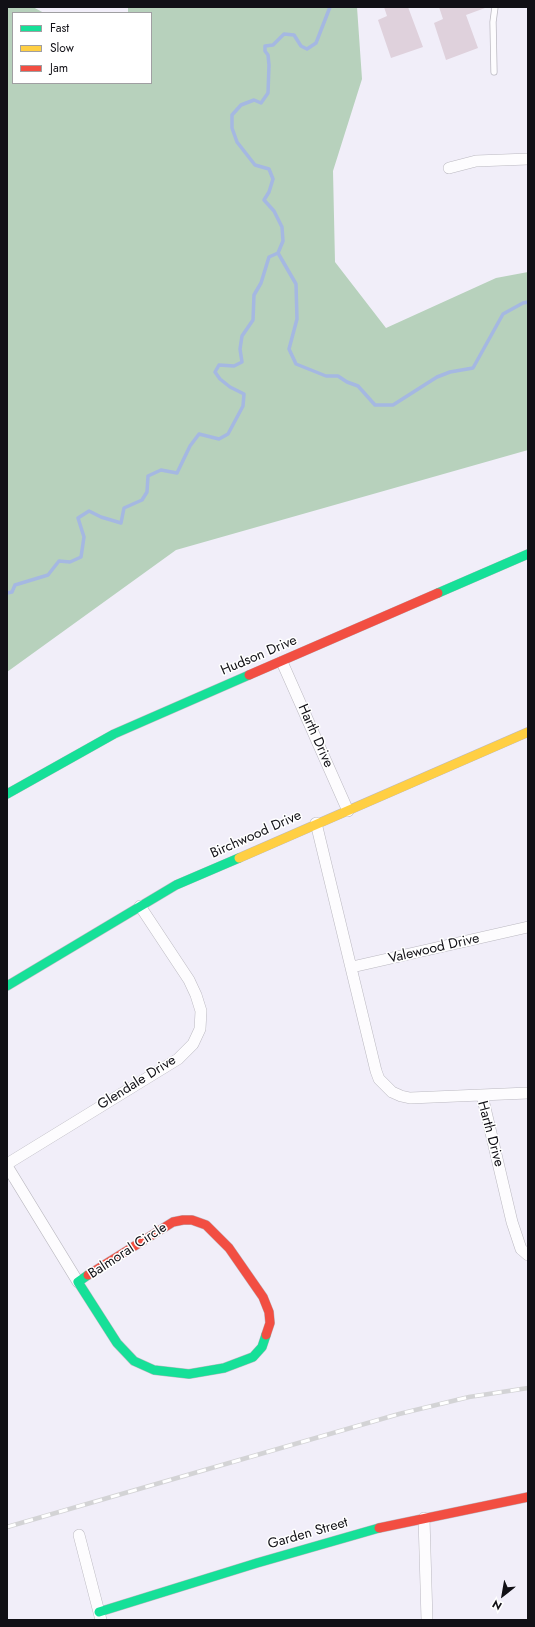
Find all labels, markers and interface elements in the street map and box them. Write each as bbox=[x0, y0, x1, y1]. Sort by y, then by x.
legend bbox=[12, 12, 152, 84]
text: Fast bbox=[50, 19, 69, 37]
text: Slow bbox=[50, 39, 74, 57]
text: Jam bbox=[50, 59, 68, 77]
street label: Hudson Drive bbox=[218, 632, 300, 680]
street label: Harth Drive bbox=[294, 702, 336, 770]
street label: Birchwood Drive bbox=[208, 807, 304, 863]
street label: Valewood Drive bbox=[387, 930, 481, 968]
street label: Glendale Drive bbox=[95, 1052, 179, 1114]
street label: Harth Drive bbox=[473, 1099, 507, 1169]
street label: Balmoral Circle bbox=[86, 1219, 170, 1283]
street label: Garden Street bbox=[266, 1515, 350, 1553]
north arrow bbox=[483, 1575, 523, 1615]
text: N bbox=[489, 1596, 505, 1614]

